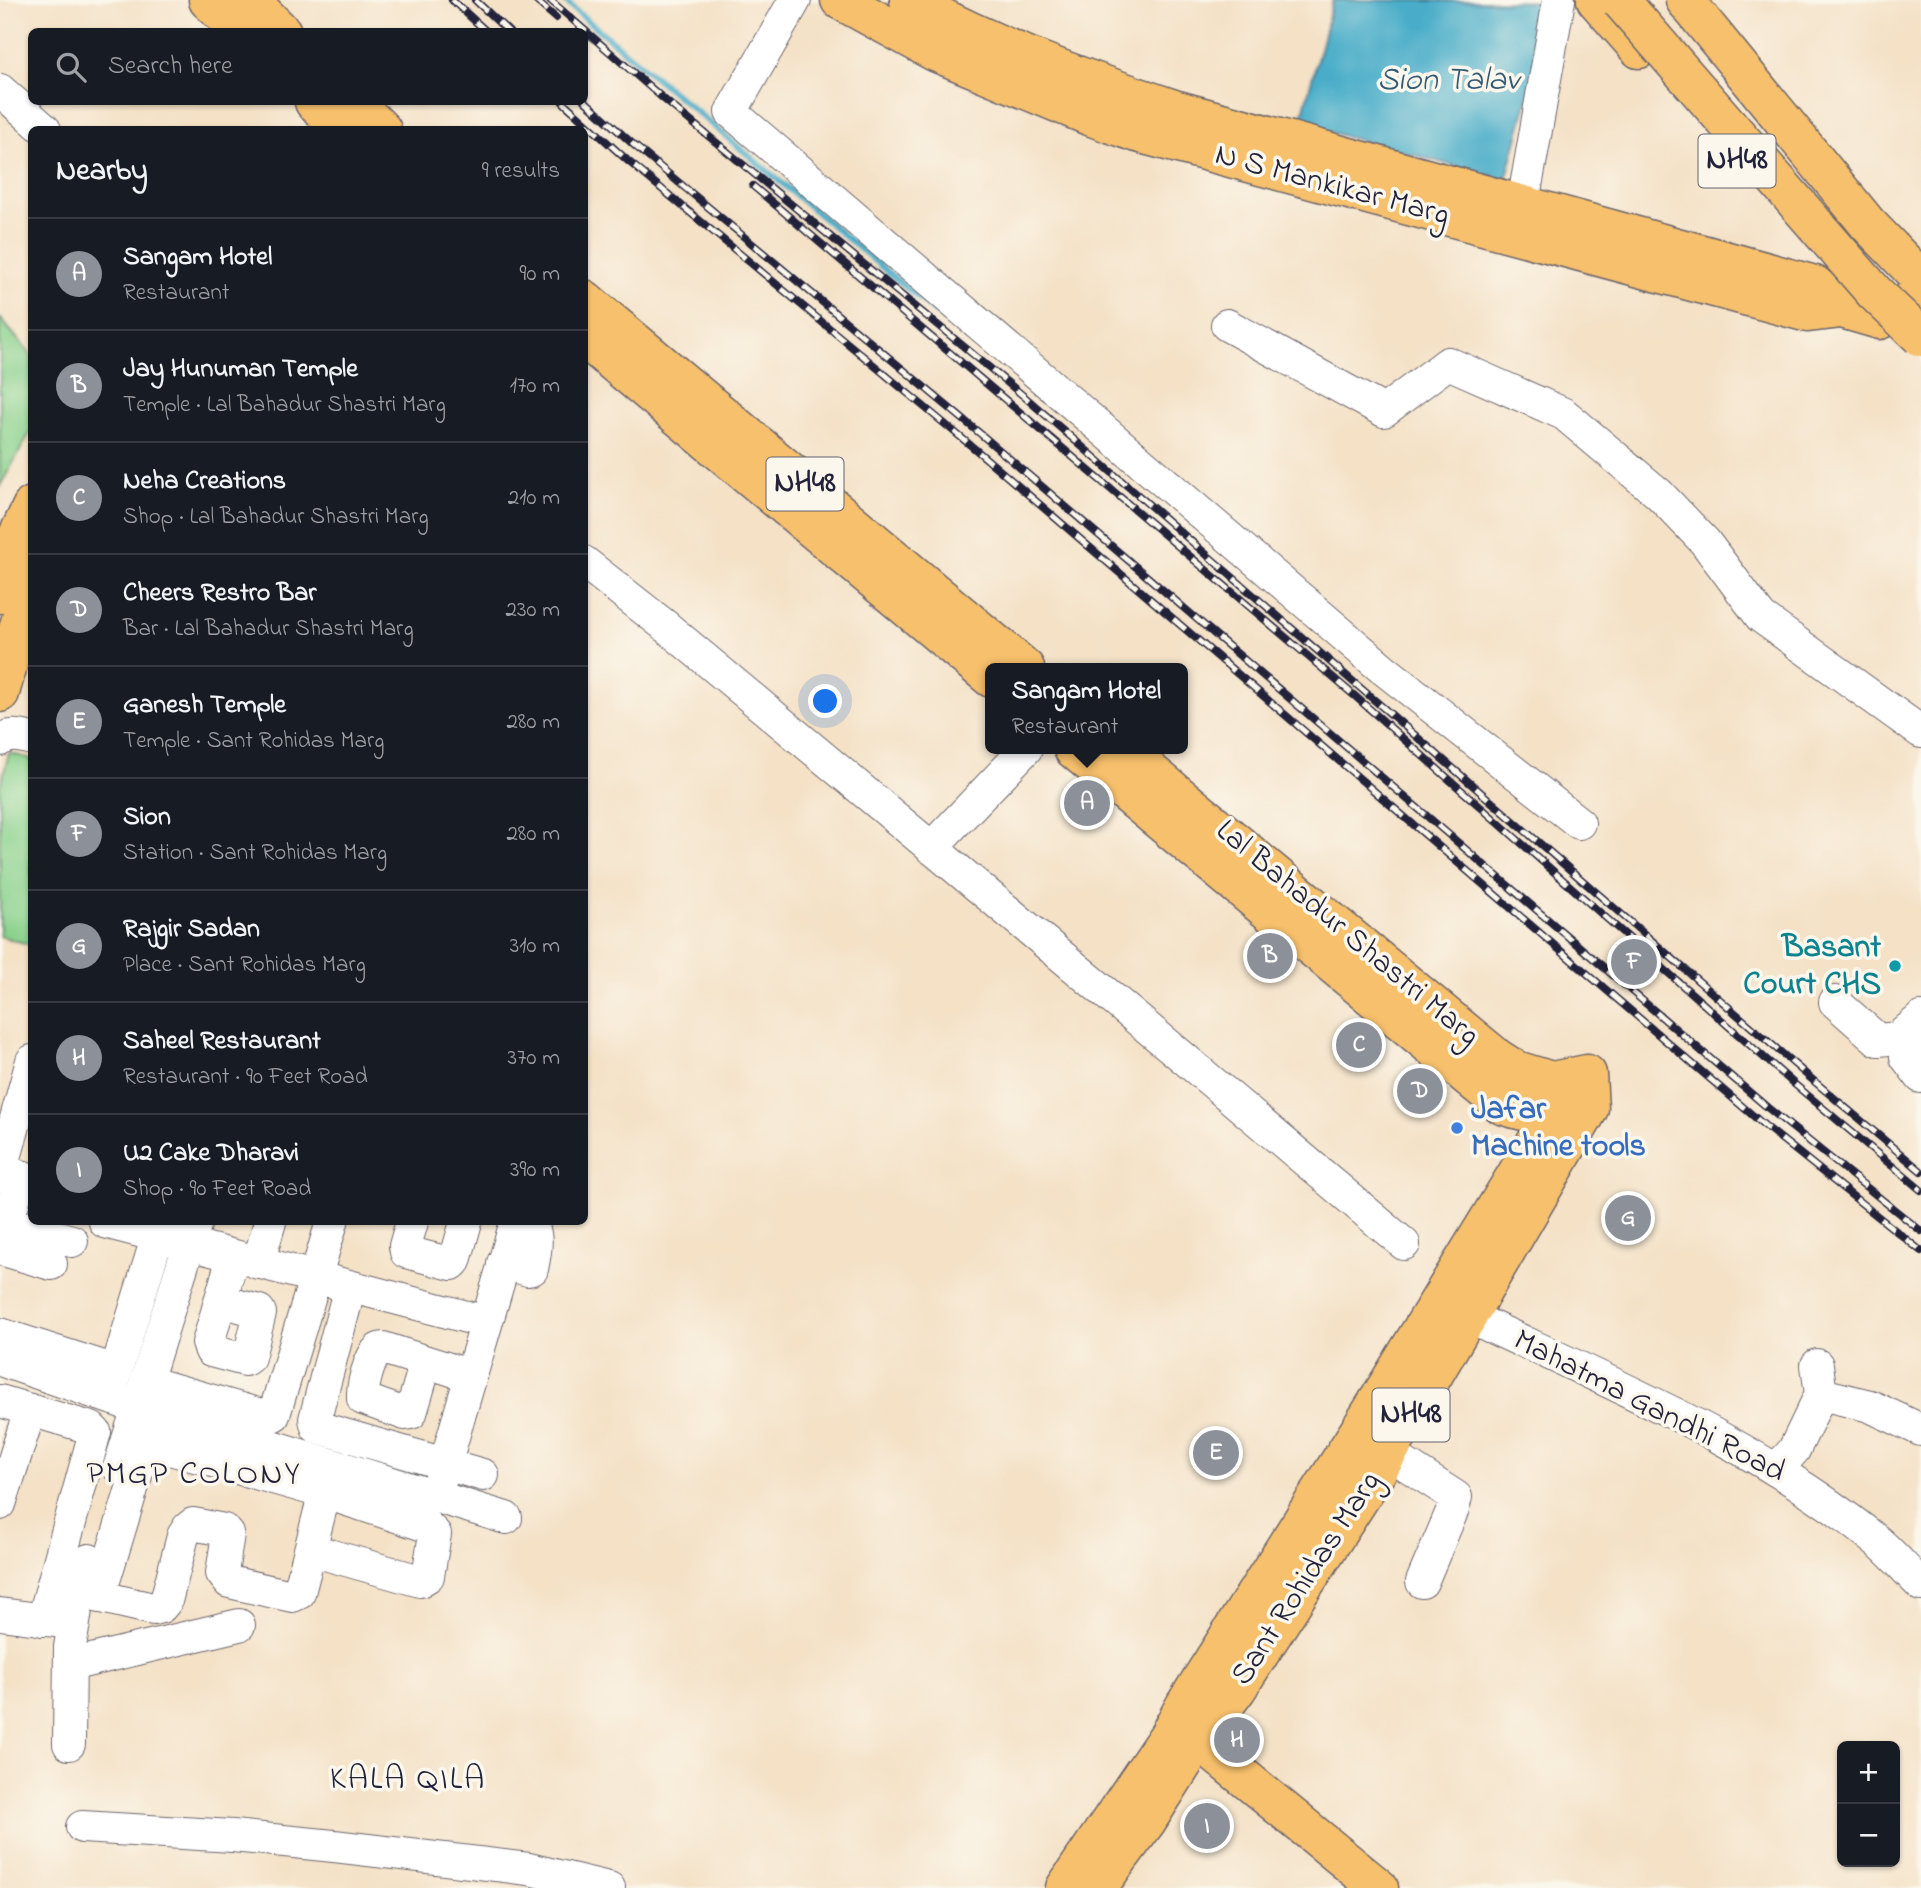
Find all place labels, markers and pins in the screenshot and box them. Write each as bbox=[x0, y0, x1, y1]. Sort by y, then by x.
pin: A bbox=[1064, 777, 1110, 829]
place label: Basant Court CHS bbox=[1743, 925, 1881, 1009]
pin: B bbox=[1247, 930, 1293, 982]
pin: F bbox=[1611, 936, 1657, 988]
marker: Basant Court CHS bbox=[1887, 958, 1903, 974]
pin: C bbox=[1336, 1019, 1382, 1071]
pin: D bbox=[1397, 1065, 1443, 1117]
place label: Jafar Machine tools bbox=[1471, 1087, 1646, 1171]
marker: Jafar Machine tools bbox=[1449, 1120, 1465, 1136]
pin: G bbox=[1605, 1192, 1651, 1244]
pin: E bbox=[1193, 1427, 1239, 1479]
pin: H bbox=[1214, 1714, 1260, 1766]
pin: I bbox=[1184, 1800, 1230, 1852]

